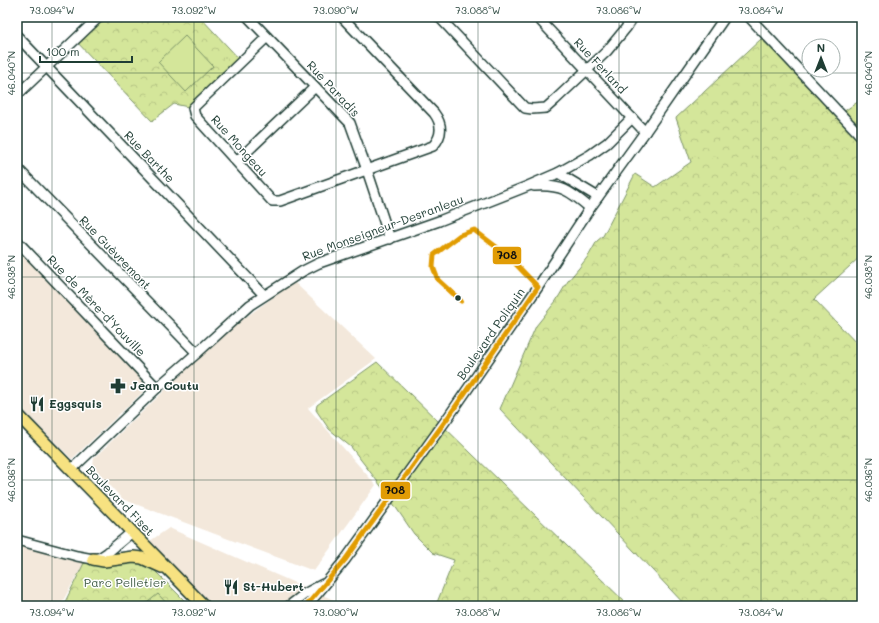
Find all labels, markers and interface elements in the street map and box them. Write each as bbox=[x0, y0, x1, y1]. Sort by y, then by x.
text: 73.094°W bbox=[30, 3, 75, 17]
text: 73.092°W bbox=[172, 3, 217, 17]
text: 73.090°W bbox=[313, 3, 359, 17]
text: 73.088°W bbox=[455, 3, 501, 17]
text: 73.086°W bbox=[596, 3, 642, 17]
text: 73.084°W bbox=[738, 3, 784, 17]
street label: Rue Ferland bbox=[571, 34, 631, 97]
scale bar bbox=[40, 38, 132, 64]
north arrow bbox=[801, 38, 841, 78]
text: N bbox=[817, 40, 825, 55]
text: 100 m bbox=[46, 43, 80, 59]
text: 46.040°N bbox=[4, 51, 18, 95]
text: 46.040°N bbox=[861, 51, 875, 95]
street label: Rue Paradis bbox=[304, 57, 364, 120]
street label: Rue Mongeau bbox=[208, 111, 272, 179]
street label: Rue Barthe bbox=[121, 127, 178, 186]
street label: Rue Monseigneur-Desranleau bbox=[300, 190, 466, 264]
street label: Rue Guèvremont bbox=[76, 212, 155, 293]
line badge: 708 bbox=[492, 246, 522, 265]
text: 708 bbox=[497, 247, 517, 262]
street label: Rue de Mère-d'Youville bbox=[44, 251, 149, 359]
text: 46.038°N bbox=[4, 255, 18, 299]
text: 46.038°N bbox=[861, 255, 875, 299]
street label: Boulevard Poliquin bbox=[452, 284, 528, 382]
unlabelled marker bbox=[453, 293, 463, 303]
pharmacy icon: Jean Coutu bbox=[109, 377, 127, 395]
place label: Jean Coutu bbox=[130, 377, 199, 393]
restaurant icon: Eggsquis bbox=[28, 395, 46, 413]
place label: Eggsquis bbox=[49, 395, 102, 411]
text: 46.036°N bbox=[4, 458, 18, 502]
text: 46.036°N bbox=[861, 458, 875, 502]
street label: Boulevard Fiset bbox=[83, 462, 158, 539]
line badge: 708 bbox=[380, 481, 411, 500]
text: 708 bbox=[385, 482, 405, 497]
park label: Parc Pelletier bbox=[84, 574, 166, 590]
restaurant icon: St-Hubert bbox=[222, 578, 240, 596]
place label: St-Hubert bbox=[243, 578, 304, 594]
text: 73.094°W bbox=[30, 605, 75, 619]
text: 73.092°W bbox=[172, 605, 217, 619]
text: 73.090°W bbox=[313, 605, 359, 619]
text: 73.088°W bbox=[455, 605, 501, 619]
text: 73.086°W bbox=[596, 605, 642, 619]
text: 73.084°W bbox=[738, 605, 784, 619]

